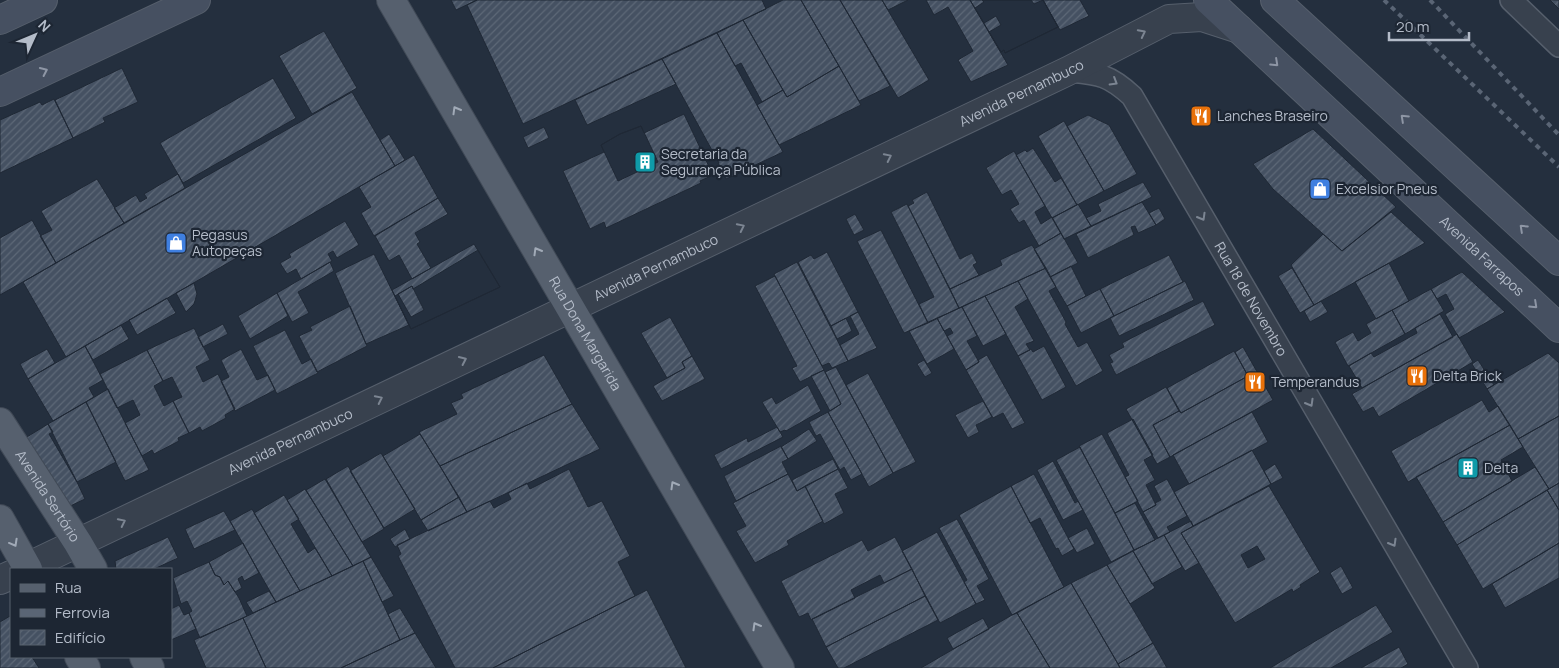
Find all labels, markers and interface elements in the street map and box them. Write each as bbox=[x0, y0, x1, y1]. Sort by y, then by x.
north arrow bbox=[10, 10, 60, 60]
scale bar bbox=[1389, 10, 1469, 42]
text: N bbox=[34, 15, 55, 36]
text: 20 m bbox=[1396, 16, 1429, 37]
one-way arrow bbox=[1137, 29, 1146, 39]
street label: Avenida Pernambuco bbox=[956, 55, 1087, 131]
one-way arrow bbox=[1269, 57, 1278, 66]
one-way arrow bbox=[39, 67, 48, 78]
one-way arrow bbox=[1109, 76, 1118, 86]
restaurant icon: Lanches Braseiro bbox=[1189, 104, 1213, 128]
place label: Lanches Braseiro bbox=[1217, 106, 1328, 125]
one-way arrow bbox=[452, 107, 462, 116]
one-way arrow bbox=[1400, 115, 1409, 124]
place label: Secretaria da Segurança Pública bbox=[661, 144, 781, 179]
building icon: Secretaria da Segurança Pública bbox=[633, 150, 657, 174]
one-way arrow bbox=[882, 153, 891, 163]
shop icon: Excelsior Pneus bbox=[1308, 177, 1332, 201]
place label: Excelsior Pneus bbox=[1336, 179, 1437, 198]
one-way arrow bbox=[1196, 211, 1206, 220]
street label: Avenida Farrapos bbox=[1436, 211, 1529, 300]
one-way arrow bbox=[736, 223, 745, 233]
place label: Pegasus Autopeças bbox=[192, 225, 262, 260]
one-way arrow bbox=[1520, 225, 1529, 234]
street label: Avenida Pernambuco bbox=[590, 229, 721, 305]
shop icon: Pegasus Autopeças bbox=[164, 231, 188, 255]
street label: Rua 18 de Novembro bbox=[1210, 238, 1292, 359]
one-way arrow bbox=[534, 247, 544, 256]
street label: Rua Dona Margarida bbox=[545, 273, 626, 394]
one-way arrow bbox=[1529, 299, 1538, 308]
one-way arrow bbox=[458, 355, 467, 366]
restaurant icon: Delta Brick bbox=[1405, 364, 1429, 388]
place label: Delta Brick bbox=[1433, 366, 1503, 385]
restaurant icon: Temperandus bbox=[1243, 370, 1267, 394]
place label: Temperandus bbox=[1271, 372, 1359, 391]
one-way arrow bbox=[374, 396, 383, 406]
one-way arrow bbox=[1304, 397, 1314, 406]
street label: Avenida Pernambuco bbox=[225, 403, 355, 479]
street label: Avenida Sertório bbox=[11, 446, 85, 545]
building icon: Delta bbox=[1456, 456, 1480, 480]
place label: Delta bbox=[1484, 458, 1518, 477]
one-way arrow bbox=[670, 482, 680, 491]
one-way arrow bbox=[117, 518, 126, 528]
one-way arrow bbox=[1386, 537, 1396, 546]
one-way arrow bbox=[7, 538, 17, 547]
legend bbox=[10, 568, 172, 658]
text: Rua bbox=[55, 577, 82, 598]
text: Ferrovia bbox=[55, 602, 110, 623]
one-way arrow bbox=[752, 622, 762, 631]
text: Edifício bbox=[55, 627, 106, 648]

